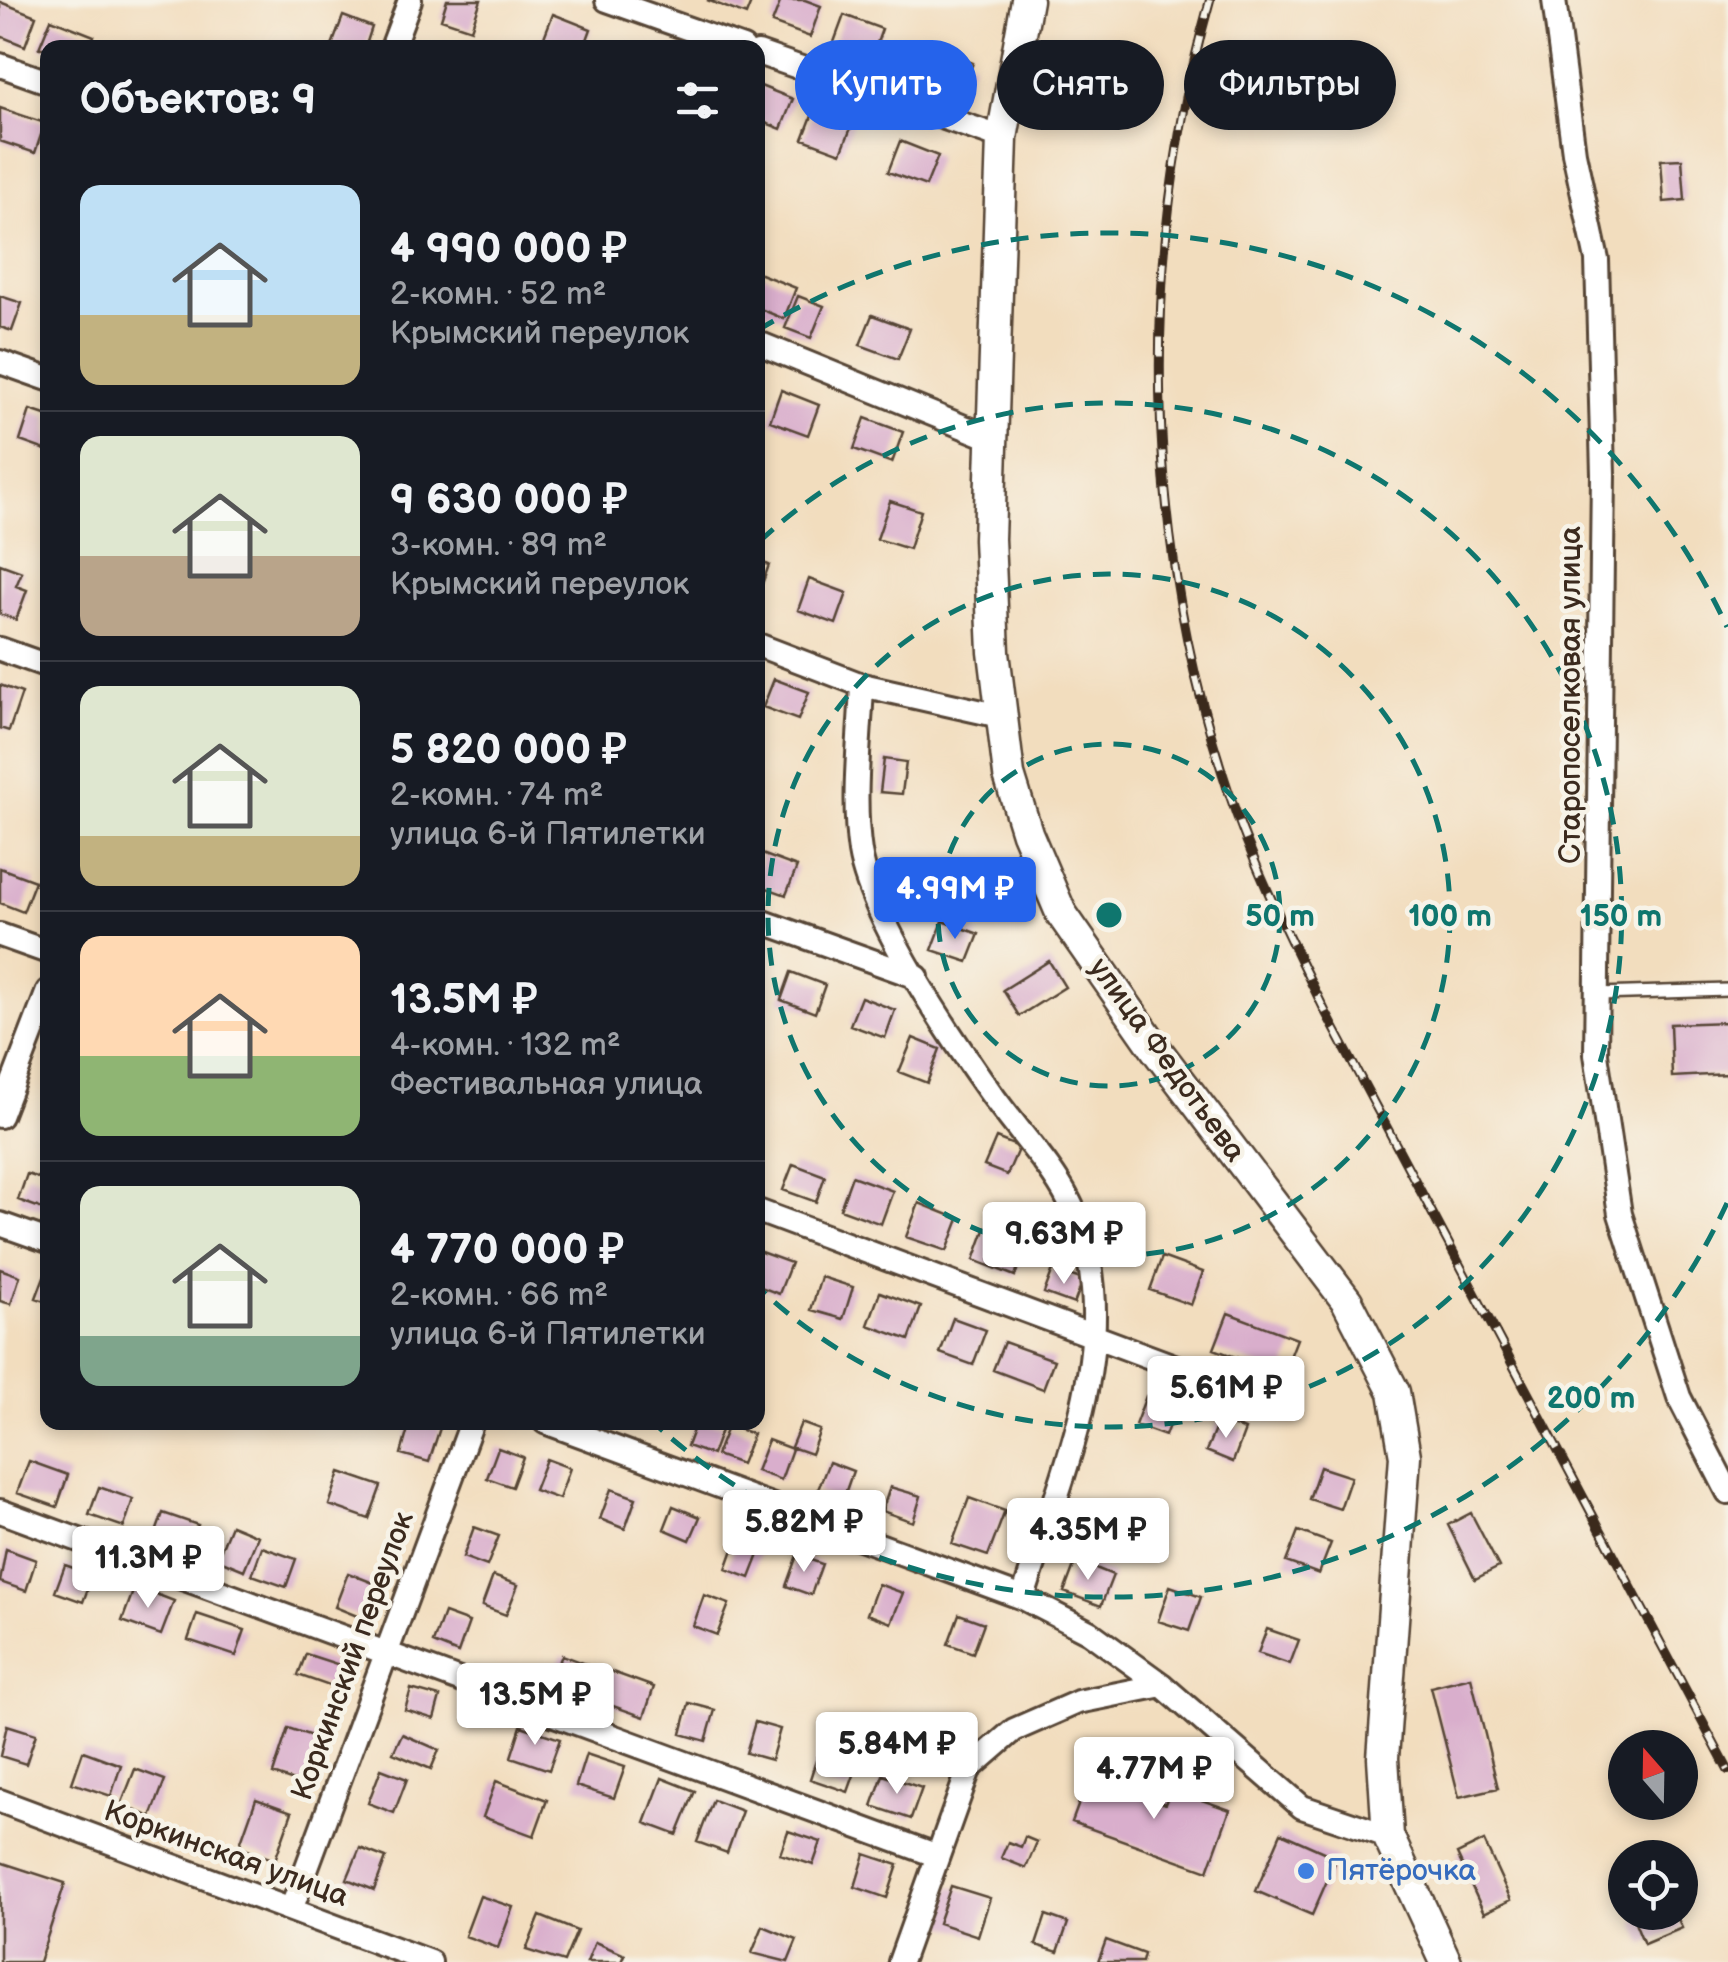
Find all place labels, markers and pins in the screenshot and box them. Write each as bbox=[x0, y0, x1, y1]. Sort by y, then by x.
pin: 4.99M ₽ bbox=[863, 857, 1047, 942]
centre of rings bbox=[1091, 897, 1127, 933]
pin: 9.63M ₽ bbox=[972, 1202, 1156, 1287]
pin: 5.61M ₽ bbox=[1134, 1356, 1318, 1441]
pin: 5.82M ₽ bbox=[712, 1490, 896, 1575]
pin: 4.35M ₽ bbox=[996, 1498, 1180, 1583]
pin: 11.3M ₽ bbox=[56, 1526, 240, 1611]
pin: 13.5M ₽ bbox=[443, 1663, 627, 1748]
pin: 5.84M ₽ bbox=[805, 1712, 989, 1797]
pin: 4.77M ₽ bbox=[1062, 1737, 1246, 1822]
place label: Пятёрочка bbox=[1326, 1853, 1477, 1889]
marker: Пятёрочка bbox=[1295, 1860, 1317, 1882]

